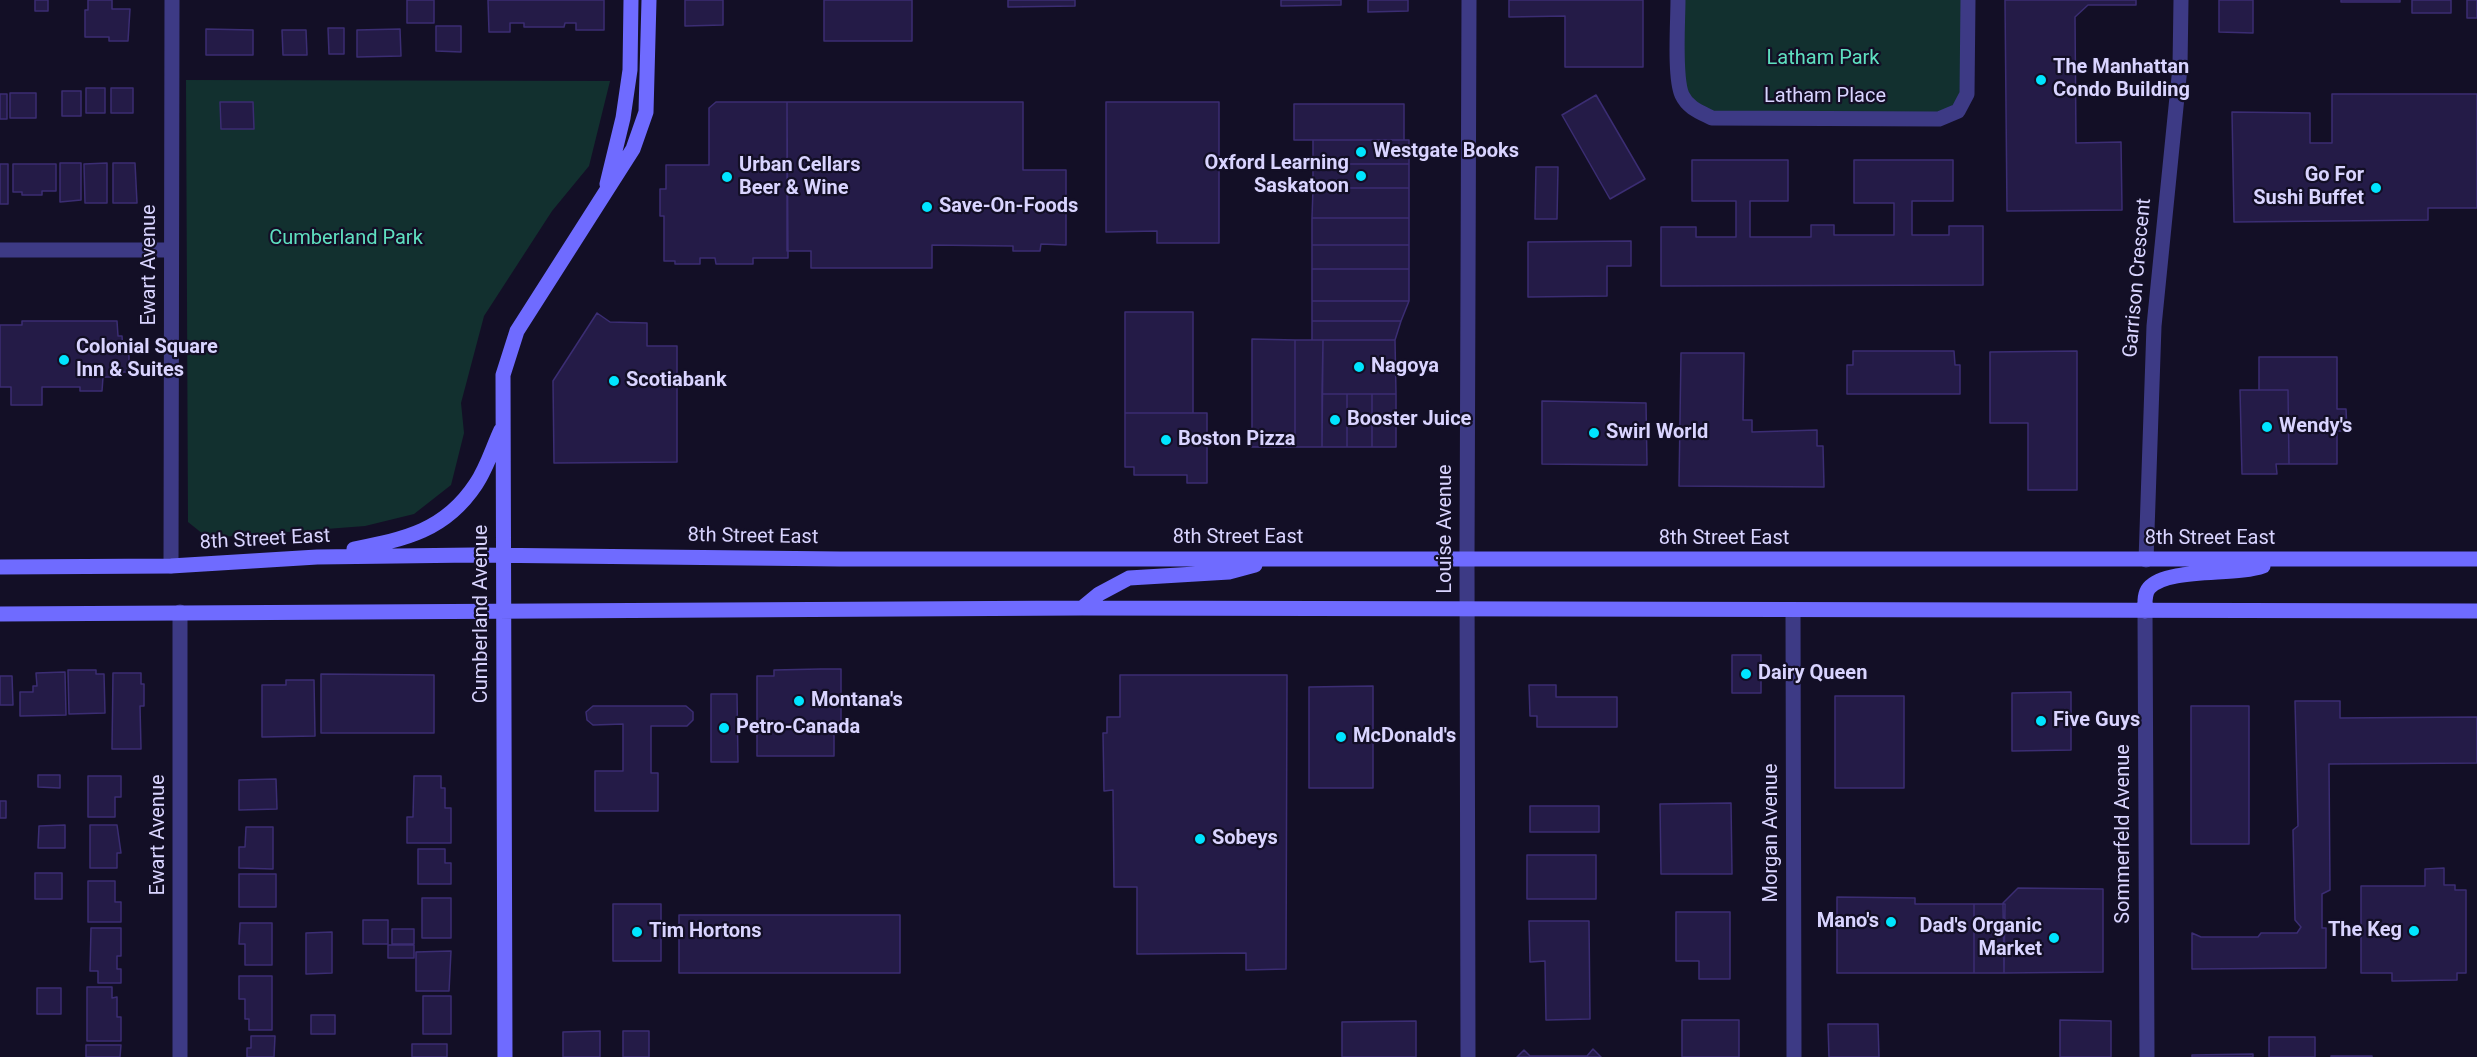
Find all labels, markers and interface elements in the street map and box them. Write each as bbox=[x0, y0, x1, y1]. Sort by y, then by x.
park label: Latham Park bbox=[1767, 47, 1879, 71]
place label: The Manhattan Condo Building bbox=[2053, 56, 2190, 103]
marker: The Manhattan Condo Building bbox=[2034, 73, 2048, 87]
street label: Latham Place bbox=[1764, 85, 1886, 109]
place label: Westgate Books bbox=[1373, 140, 1519, 164]
marker: Westgate Books bbox=[1354, 145, 1368, 159]
place label: Oxford Learning Saskatoon bbox=[1204, 152, 1349, 199]
place label: Urban Cellars Beer & Wine bbox=[739, 154, 860, 201]
place label: Go For Sushi Buffet bbox=[2253, 164, 2364, 211]
marker: Oxford Learning Saskatoon bbox=[1354, 169, 1368, 183]
marker: Urban Cellars Beer & Wine bbox=[720, 170, 734, 184]
marker: Go For Sushi Buffet bbox=[2369, 181, 2383, 195]
place label: Save-On-Foods bbox=[939, 195, 1078, 219]
street label: Garrison Crescent bbox=[2119, 197, 2157, 359]
marker: Save-On-Foods bbox=[920, 200, 934, 214]
street label: Ewart Avenue bbox=[138, 204, 162, 326]
park label: Cumberland Park bbox=[269, 227, 423, 251]
place label: Colonial Square Inn & Suites bbox=[76, 336, 218, 383]
marker: Colonial Square Inn & Suites bbox=[57, 353, 71, 367]
place label: Nagoya bbox=[1371, 355, 1439, 379]
marker: Nagoya bbox=[1352, 360, 1366, 374]
place label: Scotiabank bbox=[626, 369, 727, 393]
marker: Scotiabank bbox=[607, 374, 621, 388]
place label: Booster Juice bbox=[1347, 408, 1471, 432]
marker: Booster Juice bbox=[1328, 413, 1342, 427]
place label: Wendy's bbox=[2279, 415, 2352, 439]
marker: Wendy's bbox=[2260, 420, 2274, 434]
place label: Swirl World bbox=[1606, 421, 1708, 445]
marker: Swirl World bbox=[1587, 426, 1601, 440]
place label: Boston Pizza bbox=[1178, 428, 1296, 452]
marker: Boston Pizza bbox=[1159, 433, 1173, 447]
street label: Louise Avenue bbox=[1434, 464, 1458, 594]
street label: 8th Street East bbox=[688, 524, 818, 550]
street label: 8th Street East bbox=[199, 525, 331, 555]
street label: Cumberland Avenue bbox=[470, 525, 494, 703]
street label: 8th Street East bbox=[1173, 526, 1303, 550]
street label: 8th Street East bbox=[1659, 527, 1789, 551]
street label: 8th Street East bbox=[2145, 527, 2275, 551]
place label: Dairy Queen bbox=[1758, 662, 1867, 686]
marker: Dairy Queen bbox=[1739, 667, 1753, 681]
place label: Montana's bbox=[811, 689, 903, 713]
marker: Montana's bbox=[792, 694, 806, 708]
place label: Five Guys bbox=[2053, 709, 2140, 733]
marker: Five Guys bbox=[2034, 714, 2048, 728]
place label: Petro-Canada bbox=[736, 716, 860, 740]
marker: Petro-Canada bbox=[717, 721, 731, 735]
place label: McDonald's bbox=[1353, 725, 1456, 749]
marker: McDonald's bbox=[1334, 730, 1348, 744]
street label: Sommerfeld Avenue bbox=[2112, 744, 2136, 924]
street label: Morgan Avenue bbox=[1760, 764, 1784, 902]
street label: Ewart Avenue bbox=[147, 774, 171, 896]
place label: Sobeys bbox=[1212, 827, 1278, 851]
marker: Sobeys bbox=[1193, 832, 1207, 846]
place label: Mano's bbox=[1817, 910, 1879, 934]
marker: Mano's bbox=[1884, 915, 1898, 929]
place label: Dad's Organic Market bbox=[1919, 915, 2042, 962]
place label: The Keg bbox=[2328, 919, 2402, 943]
place label: Tim Hortons bbox=[649, 920, 761, 944]
marker: The Keg bbox=[2407, 924, 2421, 938]
marker: Tim Hortons bbox=[630, 925, 644, 939]
marker: Dad's Organic Market bbox=[2047, 931, 2061, 945]

